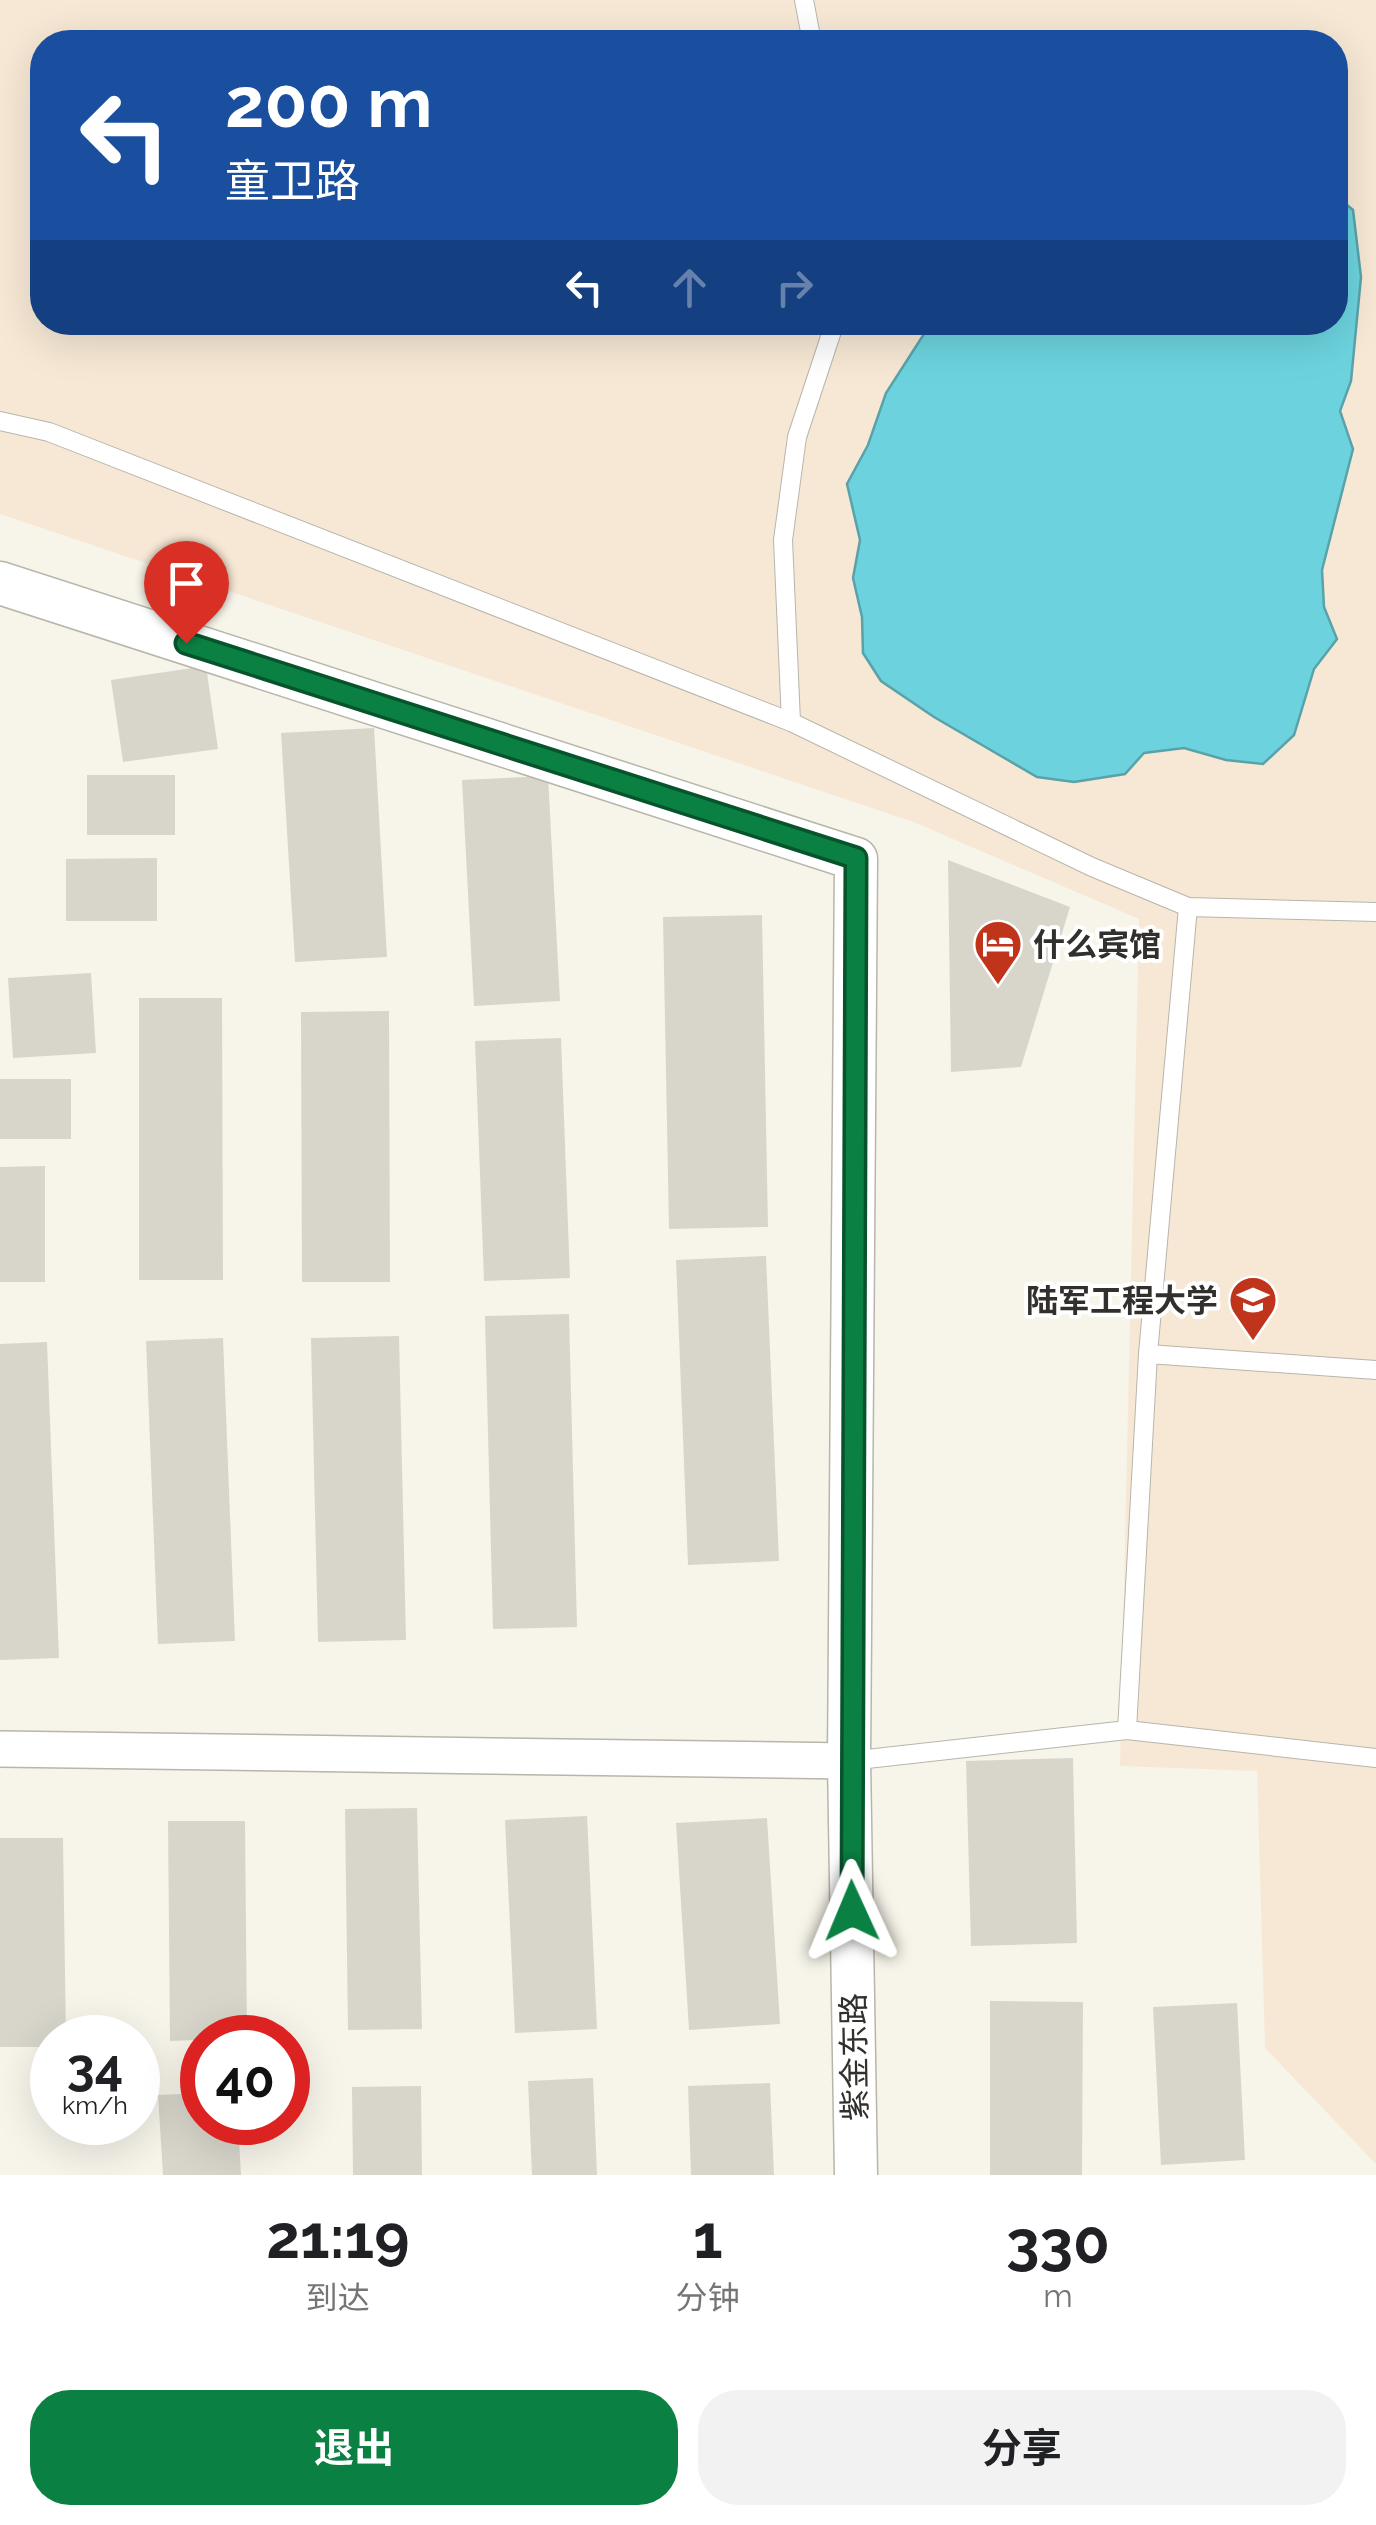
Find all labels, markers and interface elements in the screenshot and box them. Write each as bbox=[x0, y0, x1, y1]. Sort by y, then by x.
text: 200 m bbox=[225, 61, 432, 143]
icon: left bbox=[60, 70, 190, 200]
text: 童卫路 bbox=[225, 155, 360, 208]
icon: left bbox=[557, 260, 612, 315]
icon: ahead bbox=[662, 260, 717, 315]
icon: right bbox=[767, 260, 822, 315]
pin bbox=[144, 541, 229, 644]
icon: arrive bbox=[159, 556, 214, 611]
hotel icon: 什么宾馆 bbox=[972, 918, 1024, 986]
place label: 什么宾馆 bbox=[1033, 926, 1161, 963]
school or university icon: 陆军工程大学 bbox=[1227, 1274, 1279, 1342]
place label: 陆军工程大学 bbox=[1026, 1282, 1218, 1319]
position arrow bbox=[800, 1859, 904, 1963]
street label: 紫金东路 bbox=[834, 1993, 874, 2121]
speed limit sign: 40 bbox=[180, 2015, 310, 2145]
text: 34 bbox=[67, 2038, 123, 2097]
text: km/h bbox=[62, 2090, 128, 2120]
text: 21:19 bbox=[266, 2202, 410, 2272]
text: 1 bbox=[693, 2202, 723, 2272]
text: 330 bbox=[1006, 2207, 1110, 2277]
text: m bbox=[1043, 2277, 1073, 2314]
text: 到达 bbox=[306, 2279, 370, 2316]
text: 分钟 bbox=[676, 2279, 740, 2316]
button: 退出 bbox=[30, 2390, 678, 2505]
button: 分享 bbox=[698, 2390, 1346, 2505]

